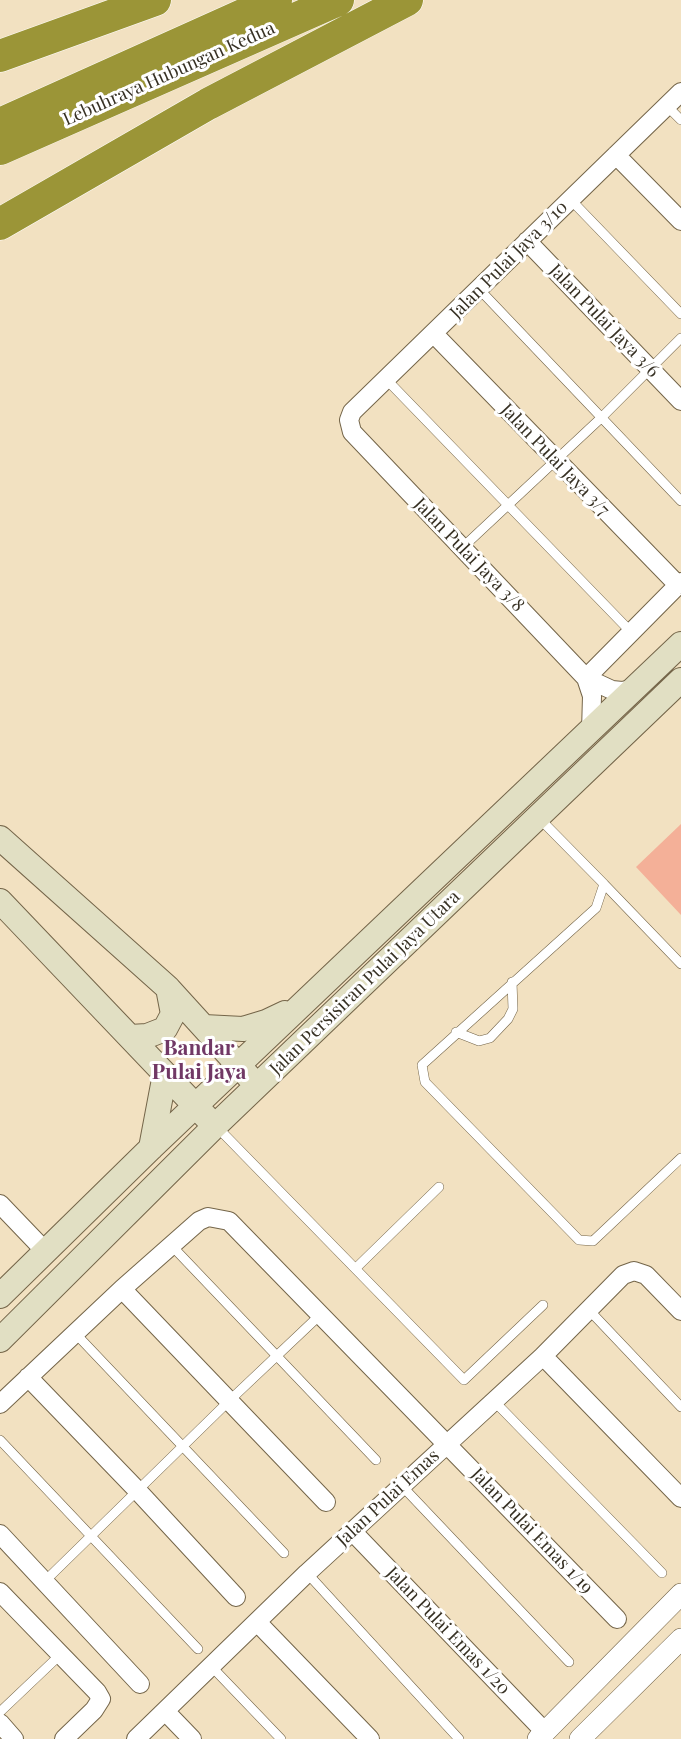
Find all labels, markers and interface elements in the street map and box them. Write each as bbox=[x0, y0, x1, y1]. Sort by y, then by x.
street label: Lebuhraya Hubungan Kedua bbox=[60, 17, 278, 131]
street label: Jalan Pulai Jaya 3/10 bbox=[446, 197, 572, 323]
street label: Jalan Pulai Jaya 3/6 bbox=[544, 260, 664, 382]
street label: Jalan Pulai Jaya 3/7 bbox=[496, 399, 614, 521]
street label: Jalan Pulai Jaya 3/8 bbox=[409, 494, 529, 616]
street label: Jalan Persisiran Pulai Jaya Utara bbox=[265, 886, 465, 1080]
district label: Bandar Pulai Jaya bbox=[152, 1035, 246, 1085]
street label: Jalan Pulai Emas bbox=[332, 1445, 444, 1551]
street label: Jalan Pulai Emas 1/19 bbox=[466, 1464, 598, 1598]
street label: Jalan Pulai Emas 1/20 bbox=[381, 1563, 515, 1699]

